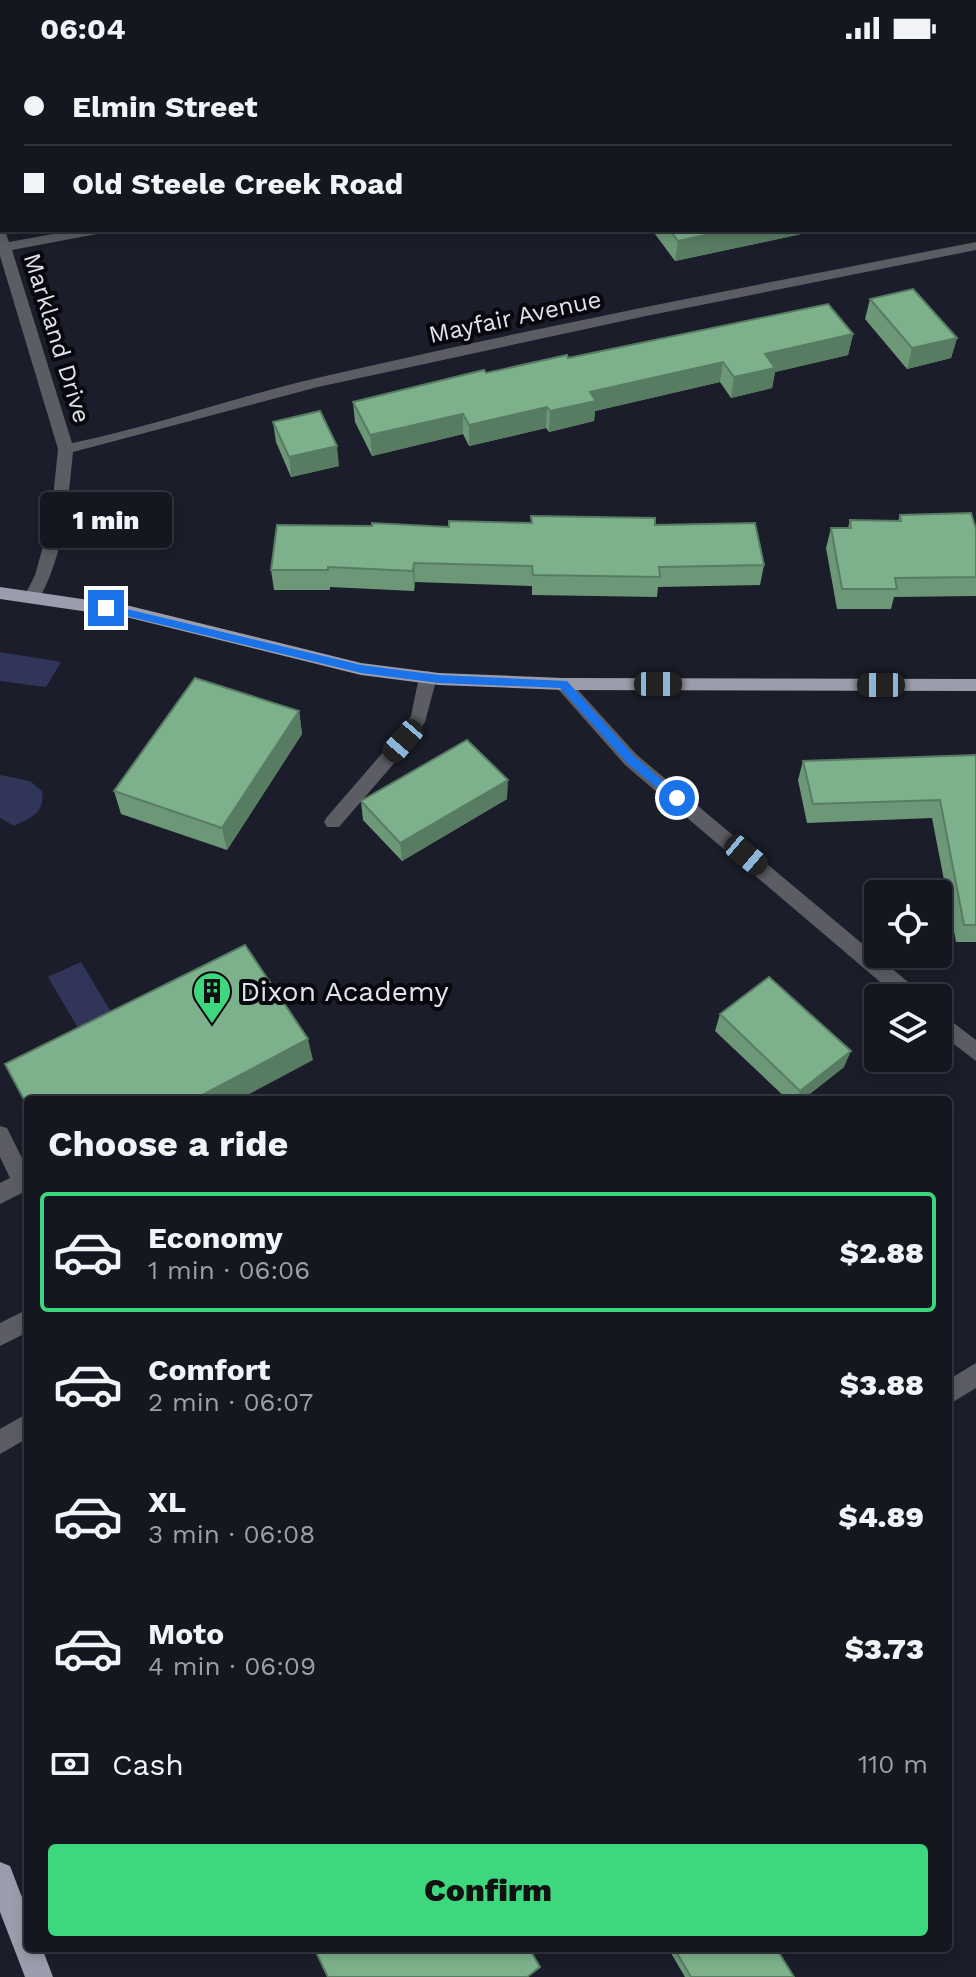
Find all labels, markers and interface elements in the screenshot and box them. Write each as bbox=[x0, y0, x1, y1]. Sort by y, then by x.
text: 06:04 bbox=[40, 11, 126, 46]
text: Elmin Street bbox=[72, 89, 258, 124]
text: Old Steele Creek Road bbox=[72, 166, 403, 201]
street label: Markland Drive bbox=[18, 250, 96, 426]
street label: Mayfair Avenue bbox=[426, 285, 604, 349]
callout: 1 min bbox=[40, 492, 172, 548]
text: 1 min bbox=[73, 505, 139, 535]
route end bbox=[88, 590, 124, 626]
car bbox=[634, 672, 682, 696]
car bbox=[857, 673, 905, 697]
car bbox=[378, 715, 428, 767]
route start bbox=[659, 780, 695, 816]
car bbox=[720, 830, 772, 880]
map controls bbox=[864, 880, 952, 1072]
button: locate bbox=[864, 880, 952, 968]
building icon: Dixon Academy bbox=[191, 970, 233, 1025]
place label: Dixon Academy bbox=[240, 975, 449, 1008]
button: layers bbox=[864, 984, 952, 1072]
text: Choose a ride bbox=[48, 1123, 288, 1165]
icon: car bbox=[52, 1216, 124, 1288]
text: Economy bbox=[148, 1220, 283, 1255]
text: $2.88 bbox=[840, 1235, 924, 1270]
text: 1 min · 06:06 bbox=[148, 1255, 310, 1285]
icon: car bbox=[52, 1348, 124, 1420]
text: Comfort bbox=[148, 1352, 270, 1387]
text: $3.88 bbox=[840, 1367, 924, 1402]
text: 2 min · 06:07 bbox=[148, 1387, 313, 1417]
icon: car bbox=[52, 1480, 124, 1552]
text: XL bbox=[148, 1484, 186, 1519]
text: $4.89 bbox=[839, 1499, 924, 1534]
text: 3 min · 06:08 bbox=[148, 1519, 315, 1549]
icon: car bbox=[52, 1612, 124, 1684]
text: Moto bbox=[148, 1616, 224, 1651]
text: $3.73 bbox=[845, 1631, 924, 1666]
text: 4 min · 06:09 bbox=[148, 1651, 316, 1681]
icon: cash bbox=[48, 1742, 92, 1786]
text: Cash bbox=[112, 1747, 184, 1782]
text: 110 m bbox=[858, 1749, 928, 1779]
button: Confirm bbox=[48, 1844, 928, 1936]

